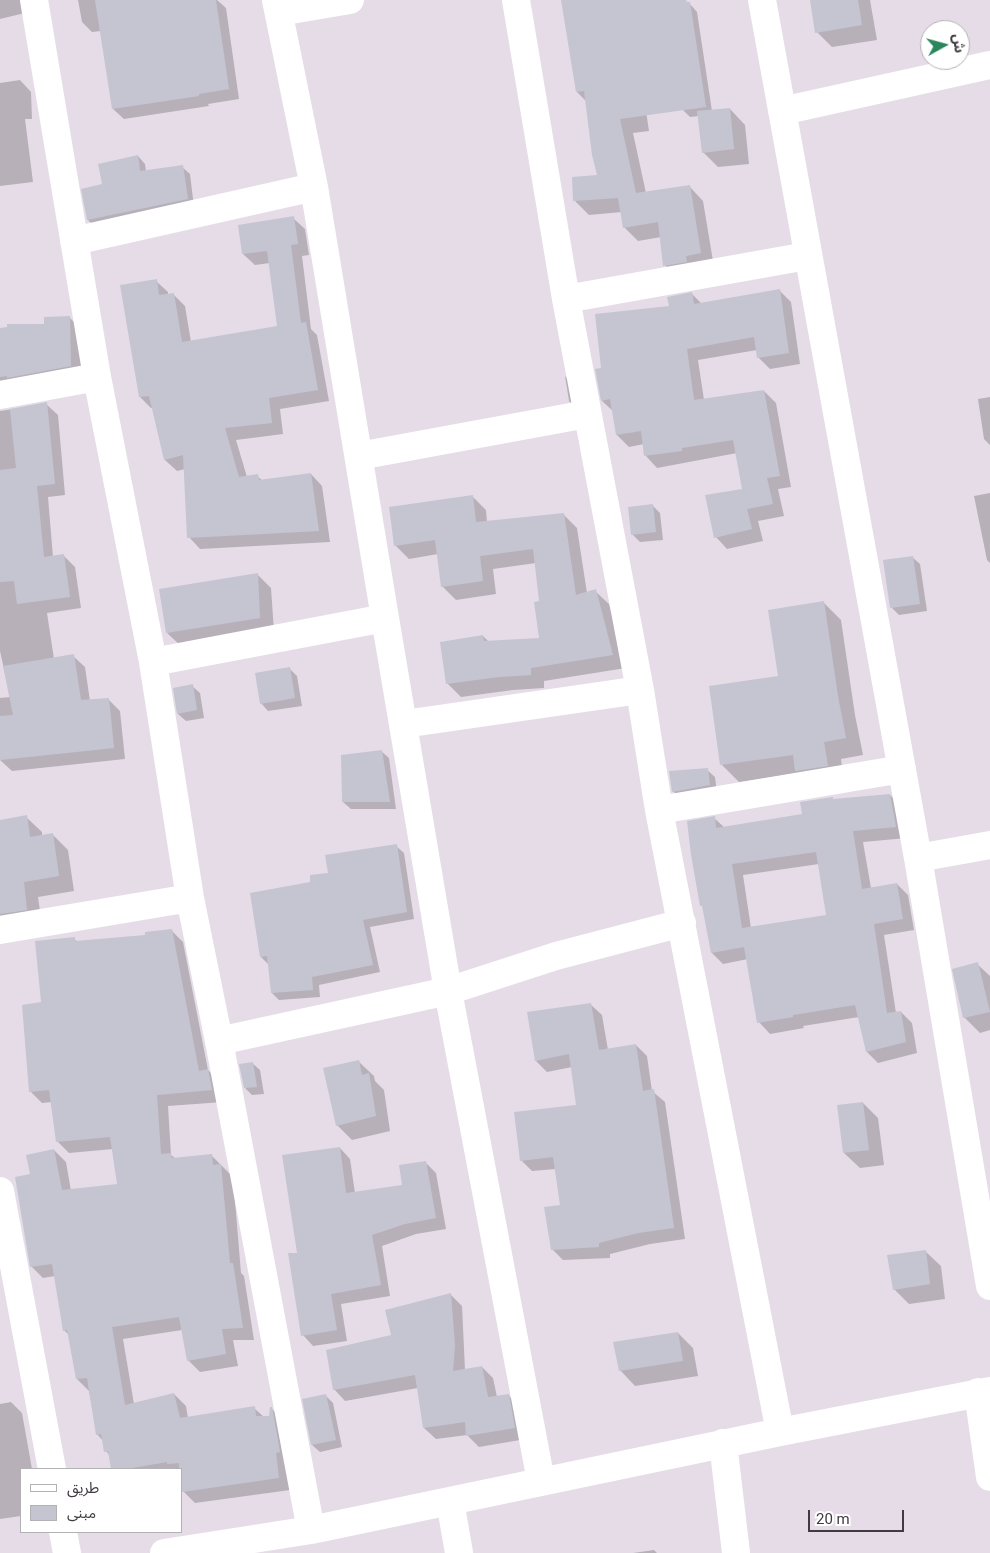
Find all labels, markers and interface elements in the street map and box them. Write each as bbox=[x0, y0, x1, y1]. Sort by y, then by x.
north arrow bbox=[920, 20, 970, 70]
text: ش bbox=[950, 33, 968, 54]
legend bbox=[20, 1468, 182, 1533]
text: طريق bbox=[67, 1479, 99, 1497]
scale bar bbox=[810, 1500, 906, 1532]
text: مبنى bbox=[67, 1504, 96, 1522]
text: 20 m bbox=[816, 1510, 850, 1528]

